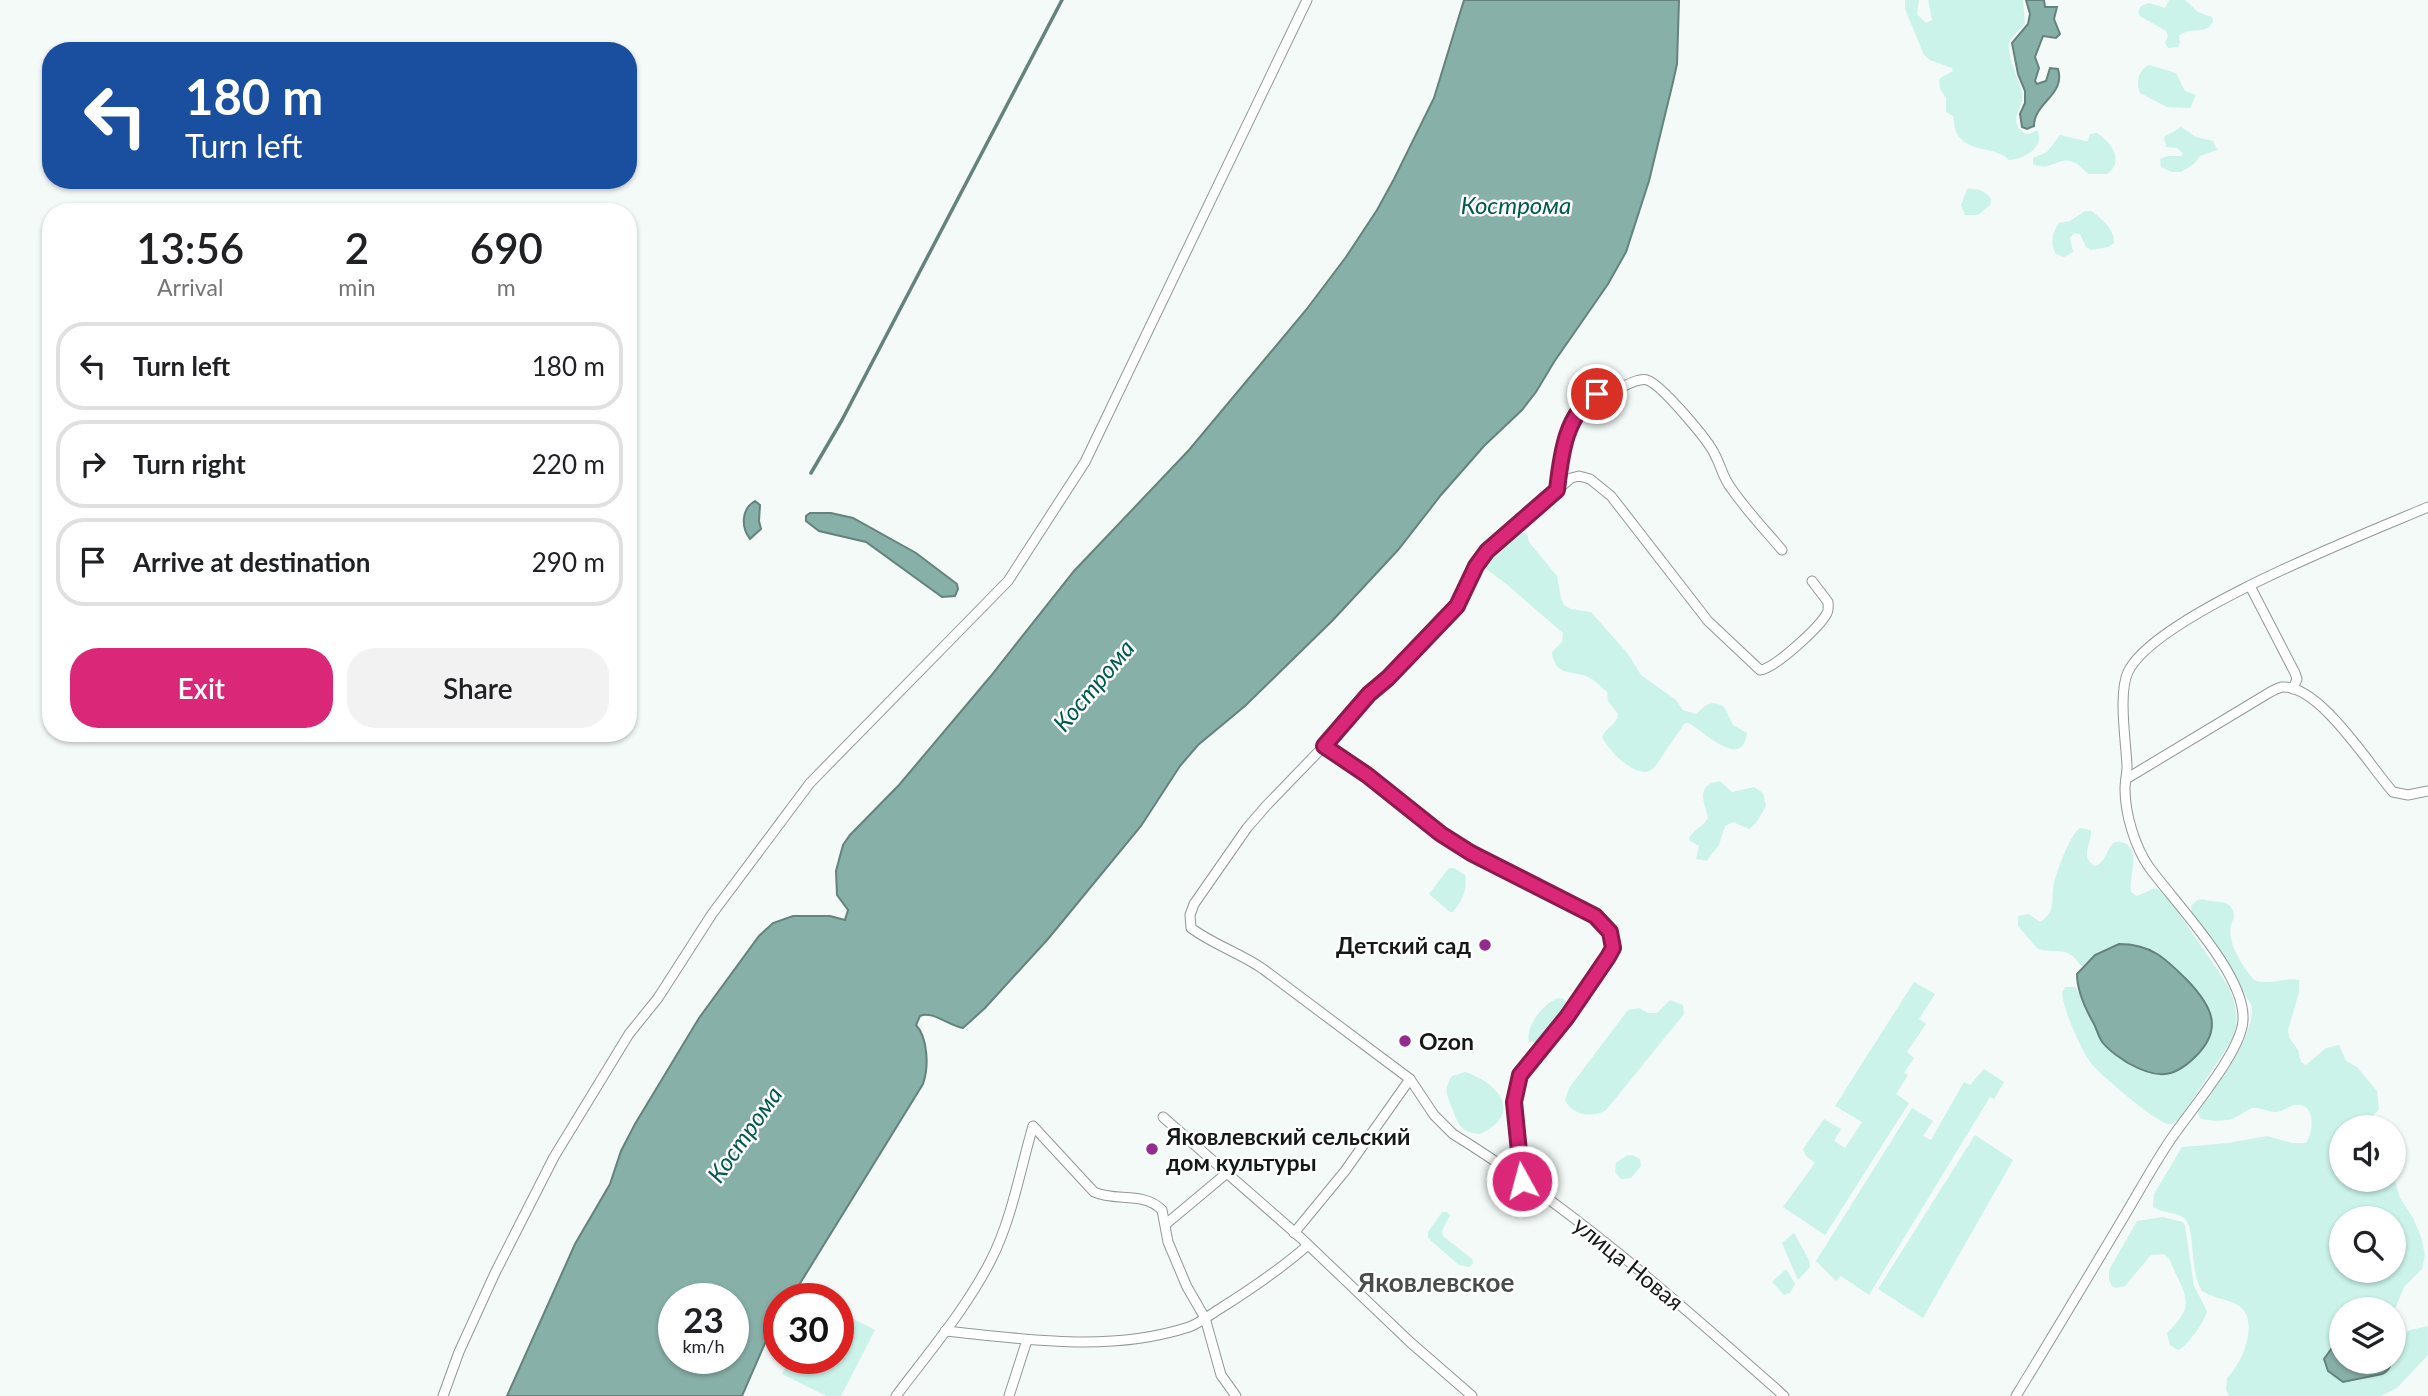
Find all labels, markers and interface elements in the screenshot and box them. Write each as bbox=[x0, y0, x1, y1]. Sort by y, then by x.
text: 180 m bbox=[185, 67, 323, 125]
icon: left bbox=[70, 70, 161, 161]
text: Turn left bbox=[185, 126, 302, 165]
water label: Кострома bbox=[1461, 190, 1571, 219]
text: 13:56 bbox=[136, 223, 244, 273]
text: 2 bbox=[345, 223, 369, 273]
text: 690 bbox=[470, 223, 543, 273]
text: Arrival bbox=[157, 273, 223, 301]
text: min bbox=[338, 273, 376, 301]
text: m bbox=[497, 273, 516, 301]
icon: left bbox=[74, 347, 112, 385]
text: Turn left bbox=[133, 350, 230, 382]
text: 180 m bbox=[532, 350, 605, 382]
pin bbox=[1567, 364, 1627, 424]
icon: arrive bbox=[1578, 375, 1616, 413]
icon: right bbox=[74, 445, 112, 483]
text: Turn right bbox=[133, 448, 246, 480]
text: 220 m bbox=[532, 448, 605, 480]
icon: arrive bbox=[74, 543, 112, 581]
text: Arrive at destination bbox=[133, 546, 370, 578]
text: 290 m bbox=[532, 546, 605, 578]
water label: Кострома bbox=[1046, 633, 1140, 737]
button: Exit bbox=[70, 648, 333, 728]
button: Share bbox=[347, 648, 609, 728]
place label: Детский сад bbox=[1336, 931, 1471, 959]
marker: Детский сад bbox=[1477, 937, 1493, 953]
place label: Ozon bbox=[1419, 1027, 1474, 1055]
marker: Ozon bbox=[1397, 1033, 1413, 1049]
water label: Кострома bbox=[700, 1080, 788, 1188]
map controls bbox=[2329, 1115, 2406, 1374]
button: sound bbox=[2329, 1115, 2406, 1192]
place label: Яковлевский сельский дом культуры bbox=[1165, 1122, 1410, 1176]
marker: Яковлевский сельский дом культуры bbox=[1144, 1141, 1160, 1157]
position arrow bbox=[1485, 1144, 1559, 1218]
button: search bbox=[2329, 1206, 2406, 1283]
street label: улица Новая bbox=[1568, 1210, 1690, 1316]
district label: Яковлевское bbox=[1357, 1266, 1514, 1298]
speed limit sign: 30 bbox=[763, 1283, 854, 1374]
button: layers bbox=[2329, 1297, 2406, 1374]
text: 23 bbox=[683, 1298, 724, 1340]
text: km/h bbox=[682, 1335, 725, 1357]

